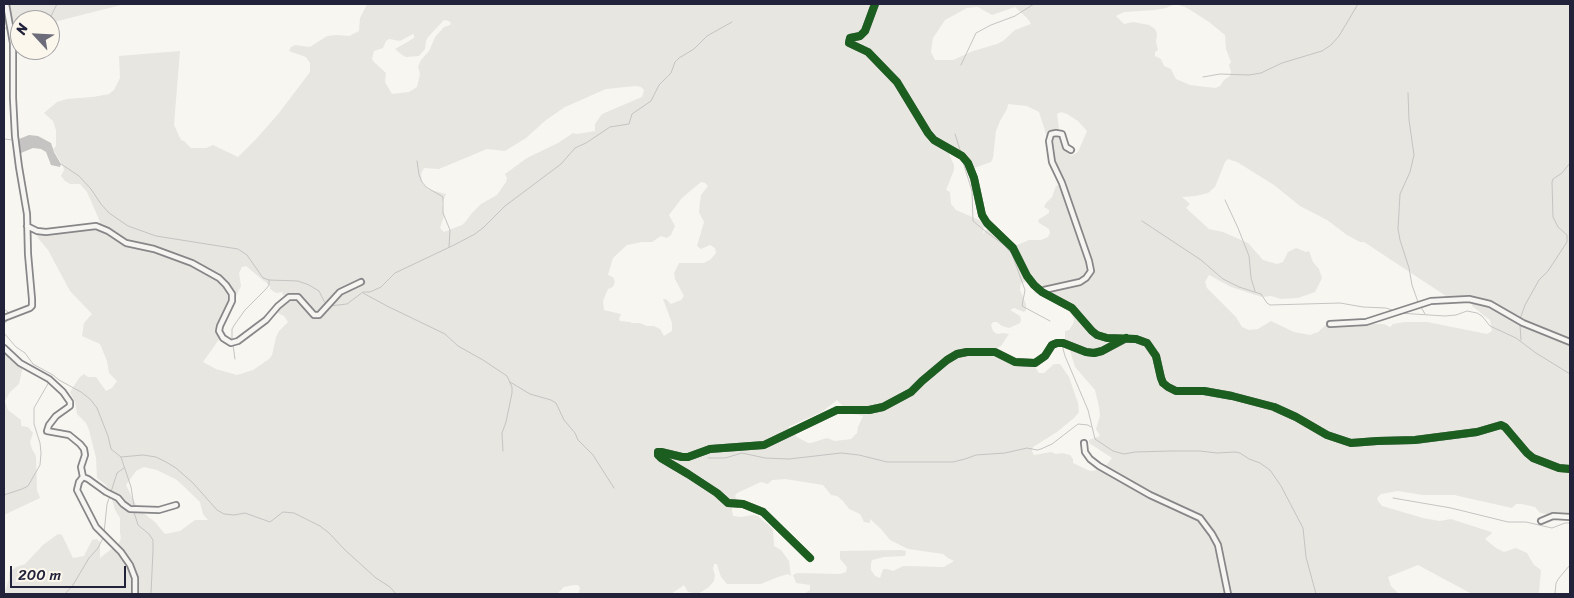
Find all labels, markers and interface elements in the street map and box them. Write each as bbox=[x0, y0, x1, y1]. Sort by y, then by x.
north arrow bbox=[10, 10, 60, 60]
text: N bbox=[8, 19, 35, 39]
scale bar bbox=[12, 556, 129, 588]
text: 200 m bbox=[18, 562, 61, 588]

